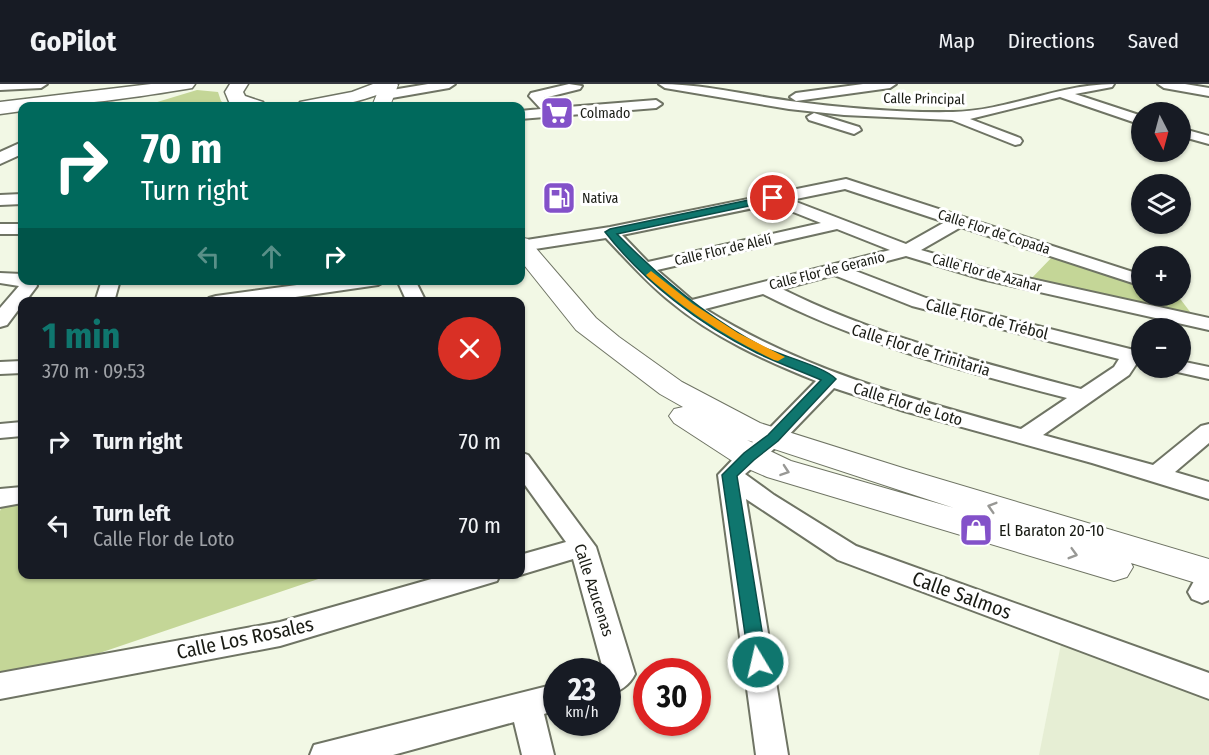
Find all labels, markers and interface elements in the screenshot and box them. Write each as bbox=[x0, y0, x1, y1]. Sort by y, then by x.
text: GoPilot bbox=[30, 25, 116, 58]
text: Map bbox=[938, 28, 975, 54]
text: Directions bbox=[1008, 28, 1095, 54]
text: Saved bbox=[1128, 28, 1179, 54]
street label: Calle Principal bbox=[883, 90, 965, 108]
supermarket icon: Colmado bbox=[539, 95, 575, 131]
north arrow bbox=[1131, 102, 1191, 162]
map controls bbox=[1131, 102, 1191, 378]
place label: Colmado bbox=[580, 105, 630, 122]
text: 70 m bbox=[141, 124, 222, 174]
icon: right bbox=[42, 126, 120, 204]
pin bbox=[747, 172, 798, 223]
button: layers bbox=[1131, 174, 1191, 234]
text: Turn right bbox=[141, 175, 249, 207]
fuel station icon: Nativa bbox=[541, 180, 577, 216]
icon: arrive bbox=[756, 181, 789, 214]
place label: Nativa bbox=[582, 190, 618, 207]
street label: Calle Flor de Copada bbox=[936, 206, 1052, 258]
street label: Calle Flor de Alelí bbox=[673, 230, 774, 269]
icon: left bbox=[192, 240, 225, 273]
icon: ahead bbox=[255, 240, 288, 273]
icon: right bbox=[318, 240, 351, 273]
button: + bbox=[1131, 246, 1191, 306]
street label: Calle Flor de Geranio bbox=[767, 248, 887, 294]
street label: Calle Flor de Azahar bbox=[930, 250, 1044, 296]
street label: Calle Flor de Trébol bbox=[924, 295, 1050, 343]
text: 1 min bbox=[42, 314, 120, 358]
button: close bbox=[438, 317, 501, 380]
button: − bbox=[1131, 318, 1191, 378]
street label: Calle Flor de Trinitaria bbox=[849, 320, 993, 380]
text: 370 m · 09:53 bbox=[42, 359, 145, 383]
street label: Calle Flor de Loto bbox=[851, 378, 965, 430]
icon: right bbox=[42, 425, 75, 458]
text: Turn right bbox=[93, 428, 182, 455]
text: 70 m bbox=[459, 428, 501, 455]
one-way arrow bbox=[779, 463, 790, 476]
text: Turn left bbox=[93, 500, 171, 527]
one-way arrow bbox=[987, 502, 998, 514]
icon: left bbox=[42, 509, 75, 542]
text: 70 m bbox=[459, 512, 501, 539]
shop icon: El Baraton 20-10 bbox=[958, 512, 994, 548]
place label: El Baraton 20-10 bbox=[999, 521, 1104, 540]
text: Calle Flor de Loto bbox=[93, 527, 235, 551]
street label: Calle Azucenas bbox=[570, 541, 618, 639]
one-way arrow bbox=[1067, 547, 1078, 559]
street label: Calle Salmos bbox=[909, 566, 1015, 624]
street label: Calle Los Rosales bbox=[174, 612, 316, 664]
position arrow bbox=[726, 630, 790, 694]
speed limit sign: 30 bbox=[633, 658, 711, 736]
text: 23 bbox=[568, 672, 596, 708]
text: km/h bbox=[565, 703, 599, 721]

